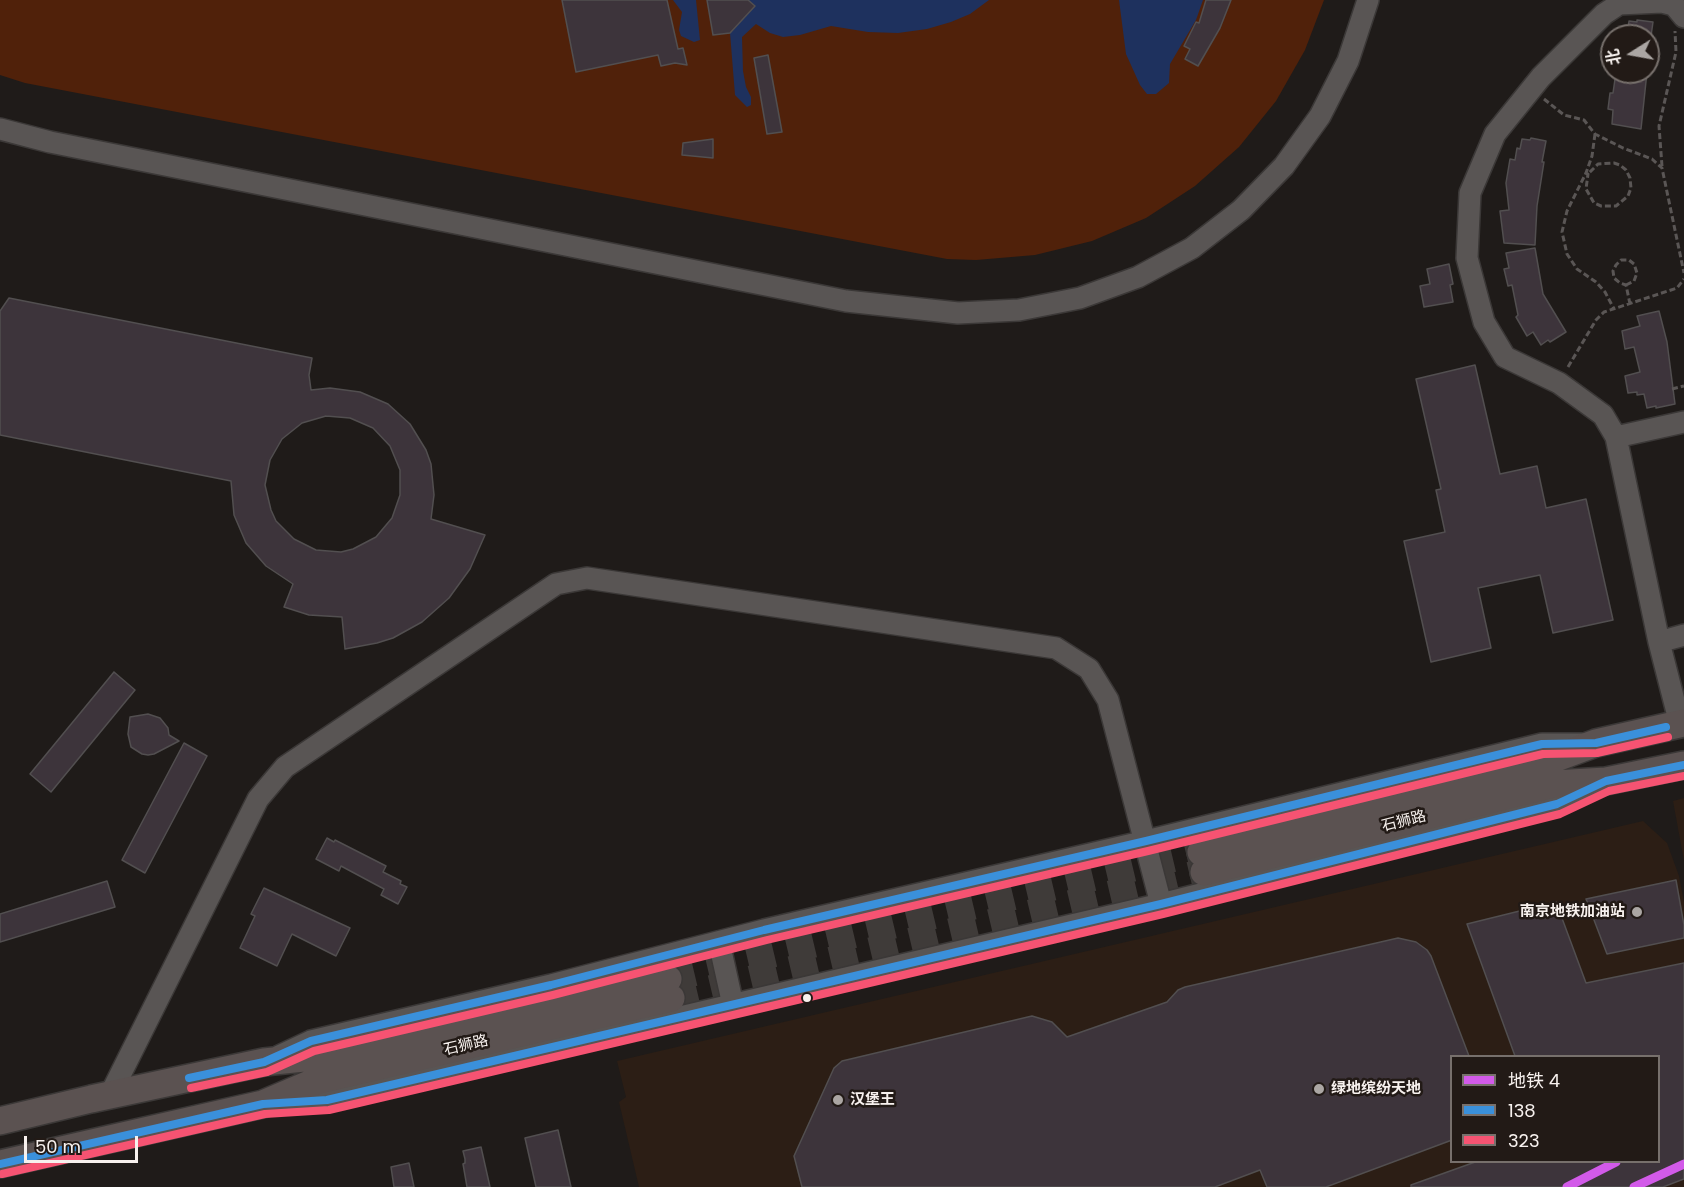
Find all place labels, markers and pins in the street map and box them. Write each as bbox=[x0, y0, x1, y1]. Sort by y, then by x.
place label: 南京地铁加油站 bbox=[1520, 903, 1625, 921]
marker: 南京地铁加油站 bbox=[1630, 905, 1644, 919]
unlabelled marker bbox=[801, 992, 813, 1004]
place label: 绿地缤纷天地 bbox=[1331, 1080, 1421, 1098]
marker: 绿地缤纷天地 bbox=[1312, 1082, 1326, 1096]
place label: 汉堡王 bbox=[850, 1091, 895, 1109]
marker: 汉堡王 bbox=[831, 1093, 845, 1107]

